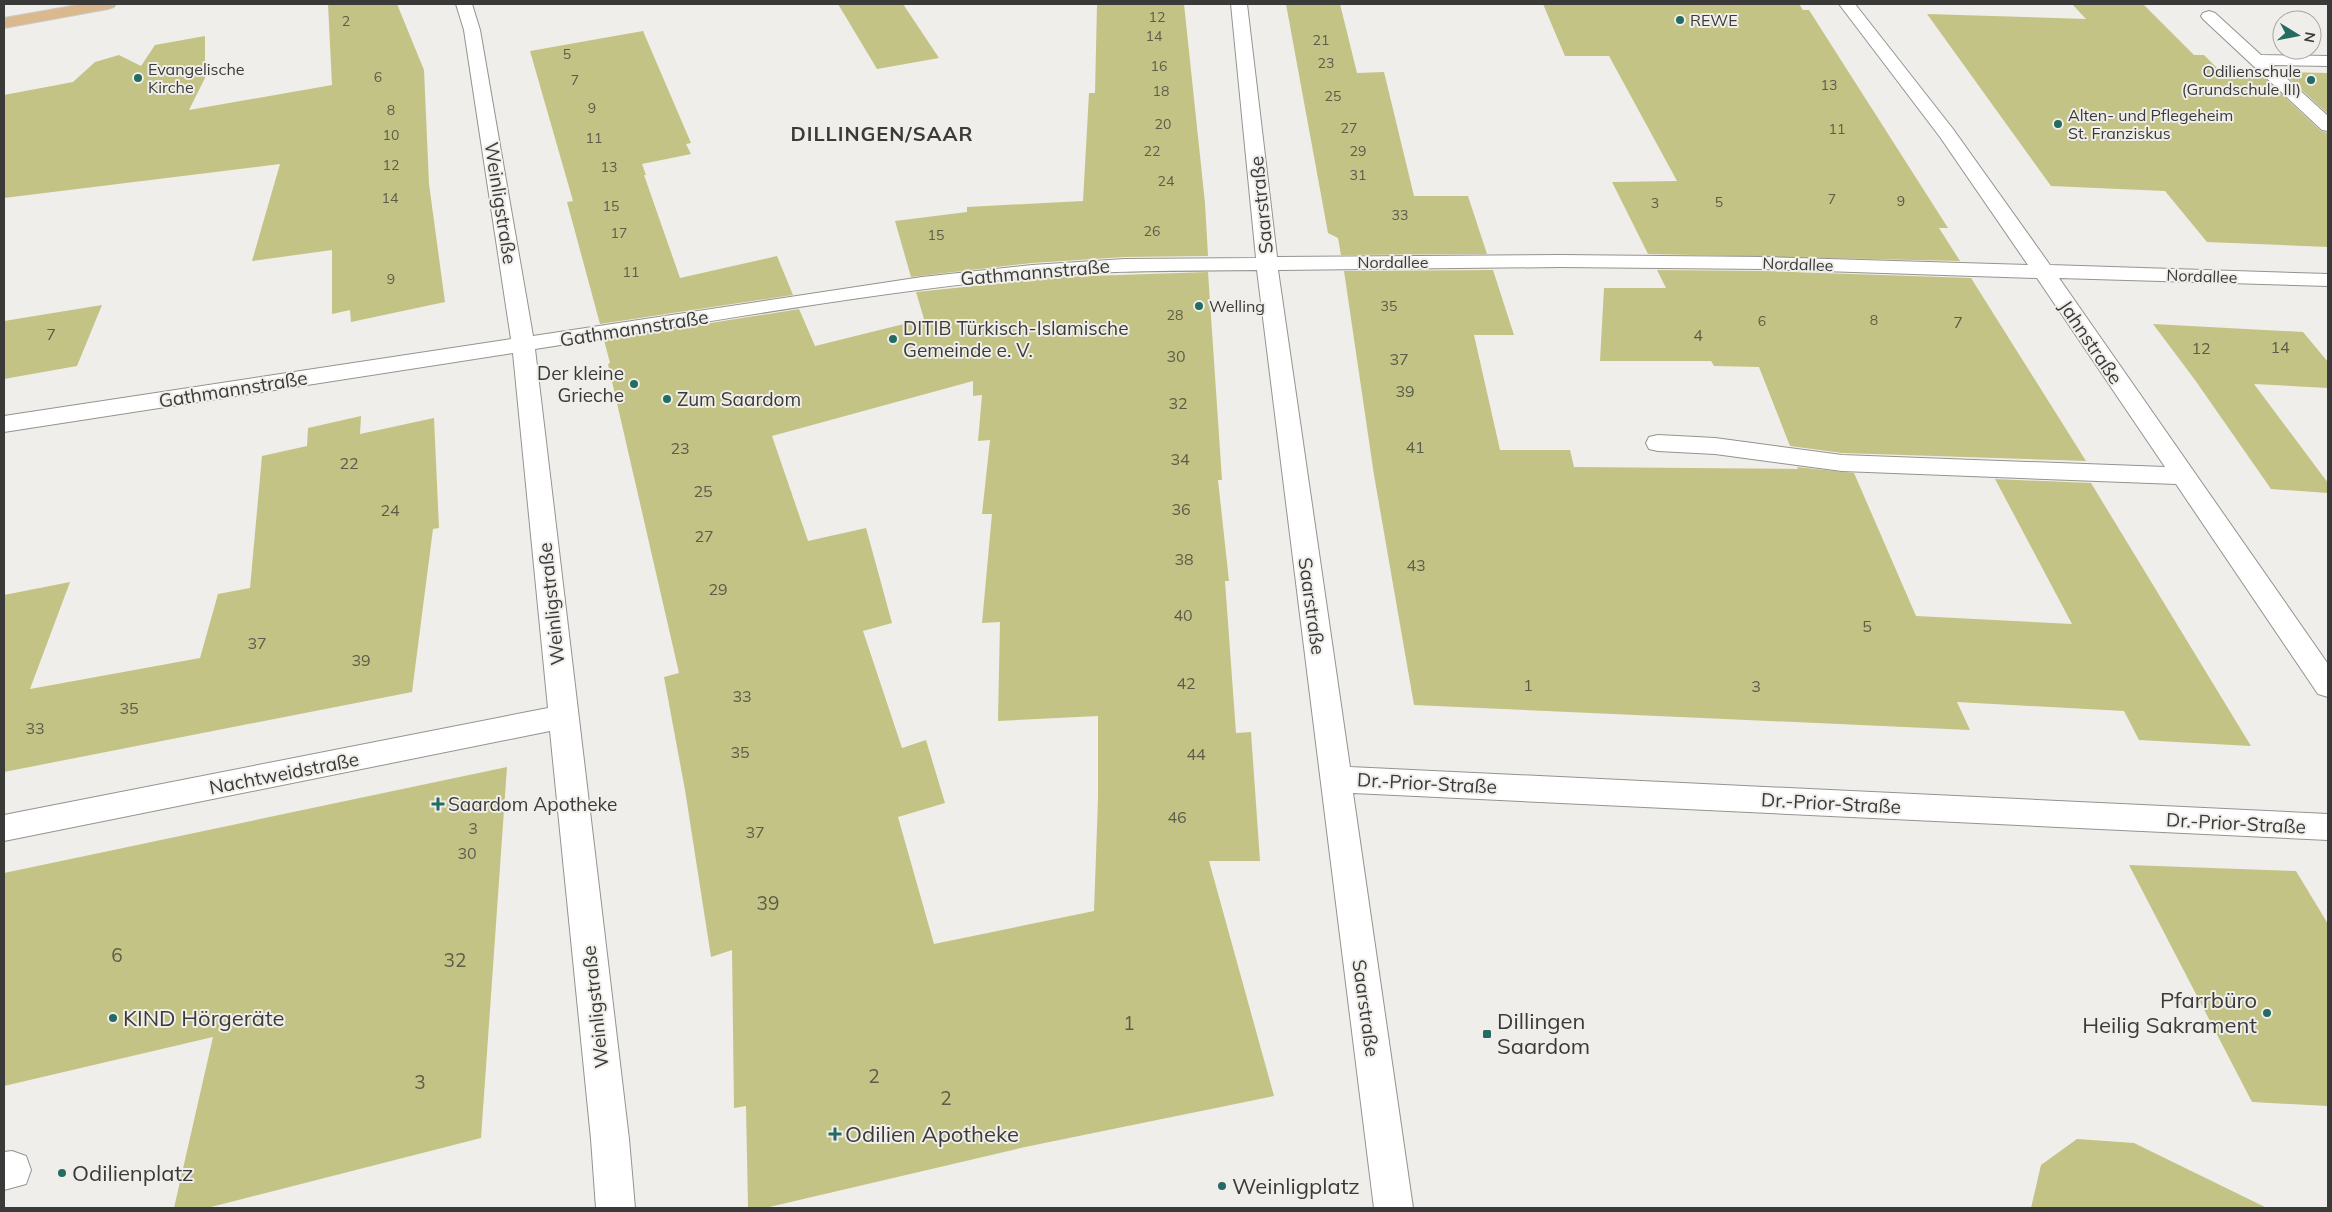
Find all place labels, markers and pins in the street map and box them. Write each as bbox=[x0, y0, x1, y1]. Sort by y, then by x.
place label: REWE bbox=[1690, 10, 1738, 30]
marker: REWE bbox=[1674, 14, 1686, 26]
place label: Evangelische Kirche bbox=[148, 59, 244, 97]
place label: Odilienschule (Grundschule III) bbox=[2182, 61, 2301, 99]
marker: Evangelische Kirche bbox=[132, 72, 144, 84]
marker: Odilienschule (Grundschule III) bbox=[2305, 74, 2317, 86]
place label: Alten- und Pflegeheim St. Franziskus bbox=[2068, 105, 2233, 143]
marker: Alten- und Pflegeheim St. Franziskus bbox=[2052, 118, 2064, 130]
place label: Welling bbox=[1209, 296, 1265, 316]
marker: Welling bbox=[1193, 300, 1205, 312]
place label: DITIB Türkisch-Islamische Gemeinde e. V. bbox=[903, 316, 1129, 362]
marker: DITIB Türkisch-Islamische Gemeinde e. V. bbox=[887, 333, 899, 345]
place label: Der kleine Grieche bbox=[537, 361, 624, 407]
marker: Der kleine Grieche bbox=[628, 378, 640, 390]
place label: Zum Saardom bbox=[677, 387, 801, 411]
marker: Zum Saardom bbox=[661, 393, 673, 405]
place label: Saardom Apotheke bbox=[448, 792, 617, 816]
marker: Saardom Apotheke bbox=[432, 798, 444, 810]
place label: Pfarrbüro Heilig Sakrament bbox=[2082, 986, 2257, 1039]
place label: KIND Hörgeräte bbox=[123, 1004, 285, 1032]
place label: Dillingen Saardom bbox=[1497, 1007, 1590, 1060]
marker: Pfarrbüro Heilig Sakrament bbox=[2261, 1007, 2273, 1019]
marker: KIND Hörgeräte bbox=[107, 1012, 119, 1024]
marker: Dillingen Saardom bbox=[1481, 1028, 1493, 1040]
place label: Odilien Apotheke bbox=[845, 1120, 1019, 1148]
marker: Odilien Apotheke bbox=[829, 1128, 841, 1140]
place label: Odilienplatz bbox=[72, 1159, 194, 1187]
marker: Odilienplatz bbox=[56, 1167, 68, 1179]
place label: Weinligplatz bbox=[1232, 1172, 1360, 1200]
marker: Weinligplatz bbox=[1216, 1180, 1228, 1192]

